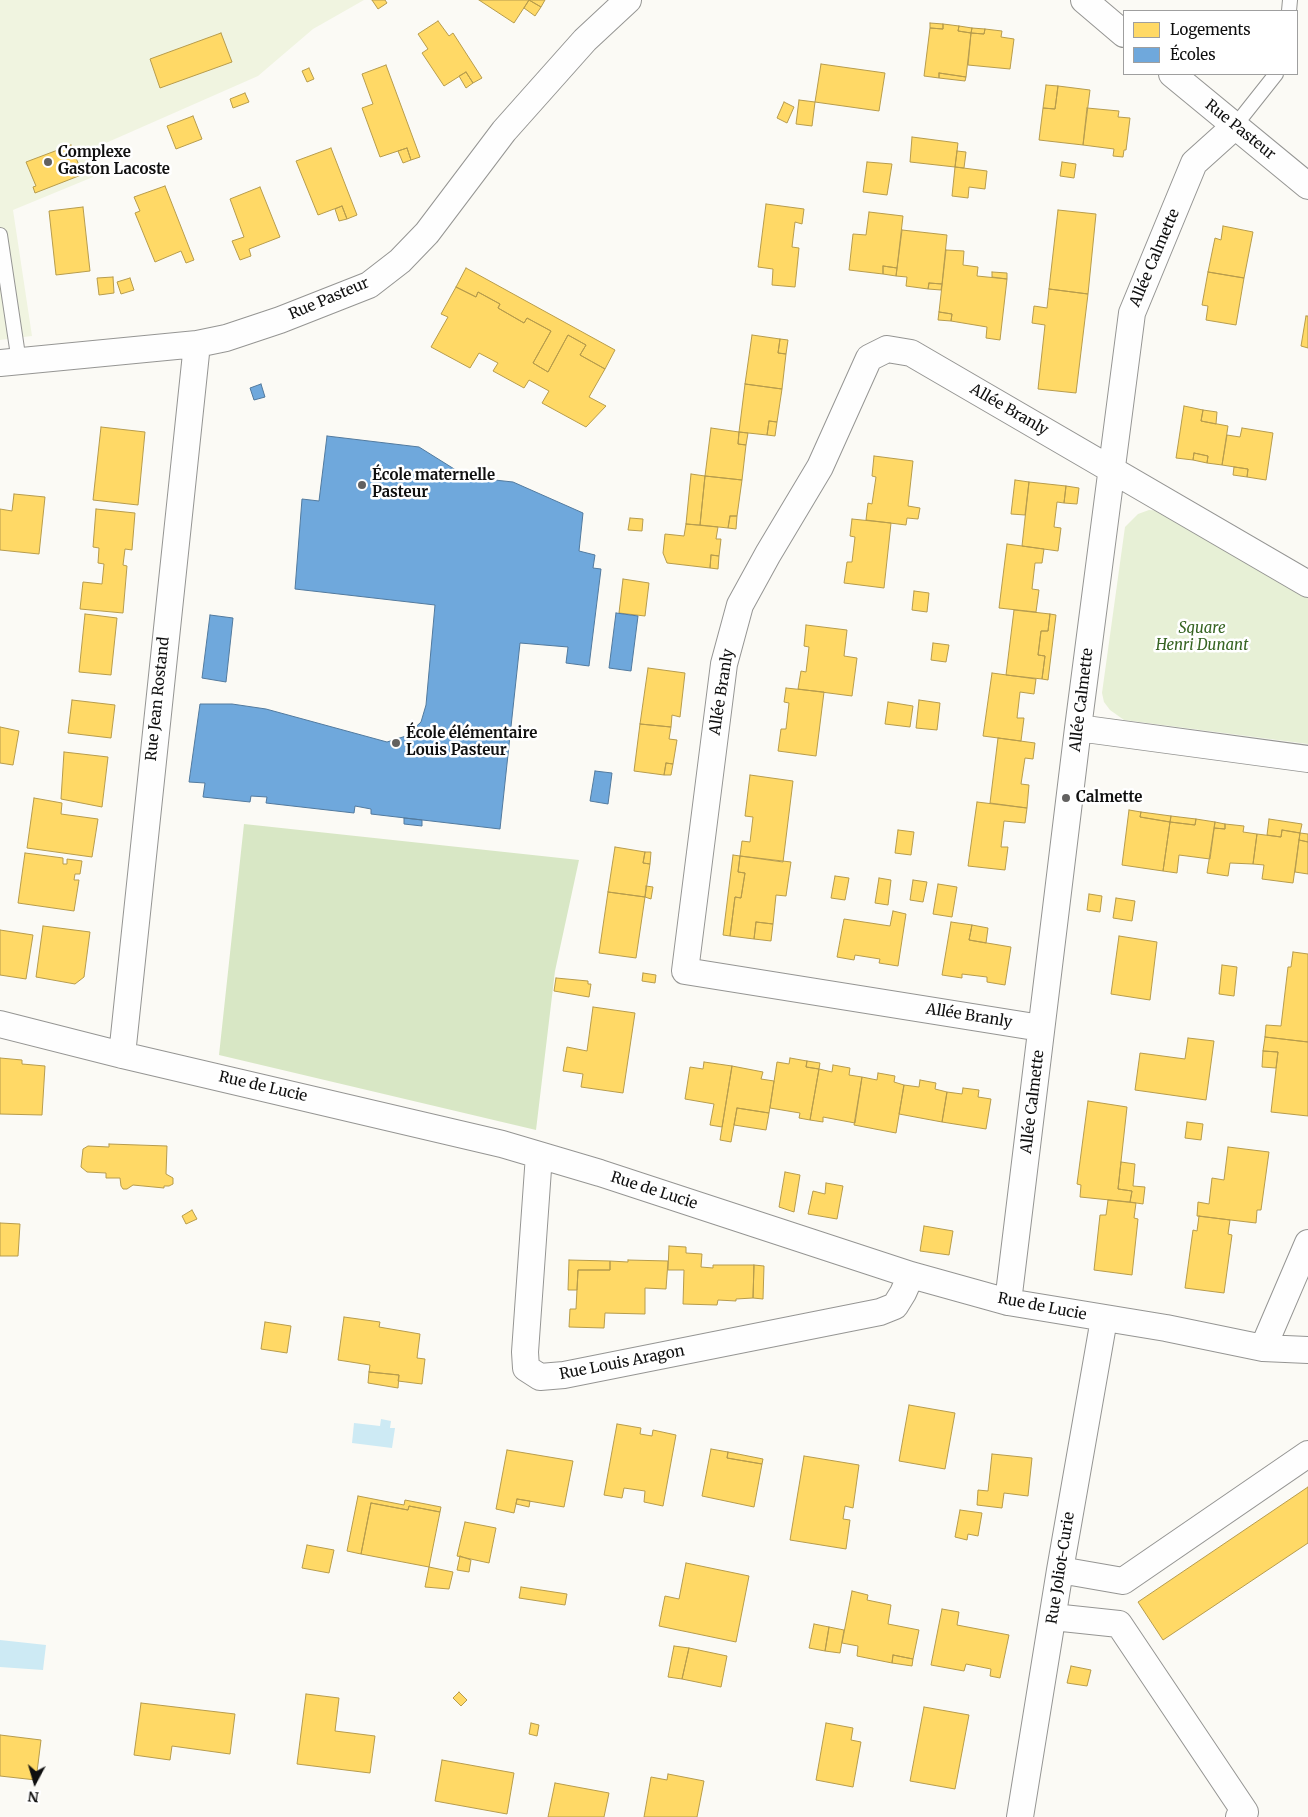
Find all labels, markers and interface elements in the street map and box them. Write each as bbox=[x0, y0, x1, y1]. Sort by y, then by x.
legend bbox=[1123, 10, 1298, 75]
text: Logements bbox=[1170, 20, 1251, 39]
text: Écoles bbox=[1170, 45, 1216, 64]
street label: Rue Pasteur bbox=[1201, 96, 1279, 164]
place label: Complexe Gaston Lacoste bbox=[58, 144, 170, 179]
marker: Complexe Gaston Lacoste bbox=[42, 156, 54, 168]
street label: Allée Calmette bbox=[1126, 206, 1184, 310]
street label: Rue Pasteur bbox=[286, 274, 372, 324]
street label: Allée Branly bbox=[967, 380, 1051, 440]
place label: École maternelle Pasteur bbox=[372, 467, 495, 502]
marker: École maternelle Pasteur bbox=[356, 479, 368, 491]
park label: Square Henri Dunant bbox=[1156, 620, 1248, 655]
street label: Rue Jean Rostand bbox=[143, 636, 173, 762]
street label: Allée Calmette bbox=[1067, 647, 1097, 753]
street label: Allée Branly bbox=[706, 648, 738, 736]
place label: École élémentaire Louis Pasteur bbox=[406, 725, 537, 760]
marker: École élémentaire Louis Pasteur bbox=[390, 737, 402, 749]
place label: Calmette bbox=[1076, 789, 1142, 807]
marker: Calmette bbox=[1060, 792, 1072, 804]
street label: Allée Branly bbox=[925, 1000, 1013, 1032]
street label: Allée Calmette bbox=[1018, 1049, 1048, 1155]
street label: Rue de Lucie bbox=[217, 1068, 309, 1106]
street label: Rue de Lucie bbox=[608, 1169, 700, 1213]
street label: Rue de Lucie bbox=[996, 1290, 1088, 1324]
street label: Rue Louis Aragon bbox=[558, 1342, 686, 1384]
street label: Rue Joliot-Curie bbox=[1043, 1511, 1079, 1625]
north arrow bbox=[10, 1757, 60, 1807]
text: N bbox=[27, 1787, 40, 1806]

